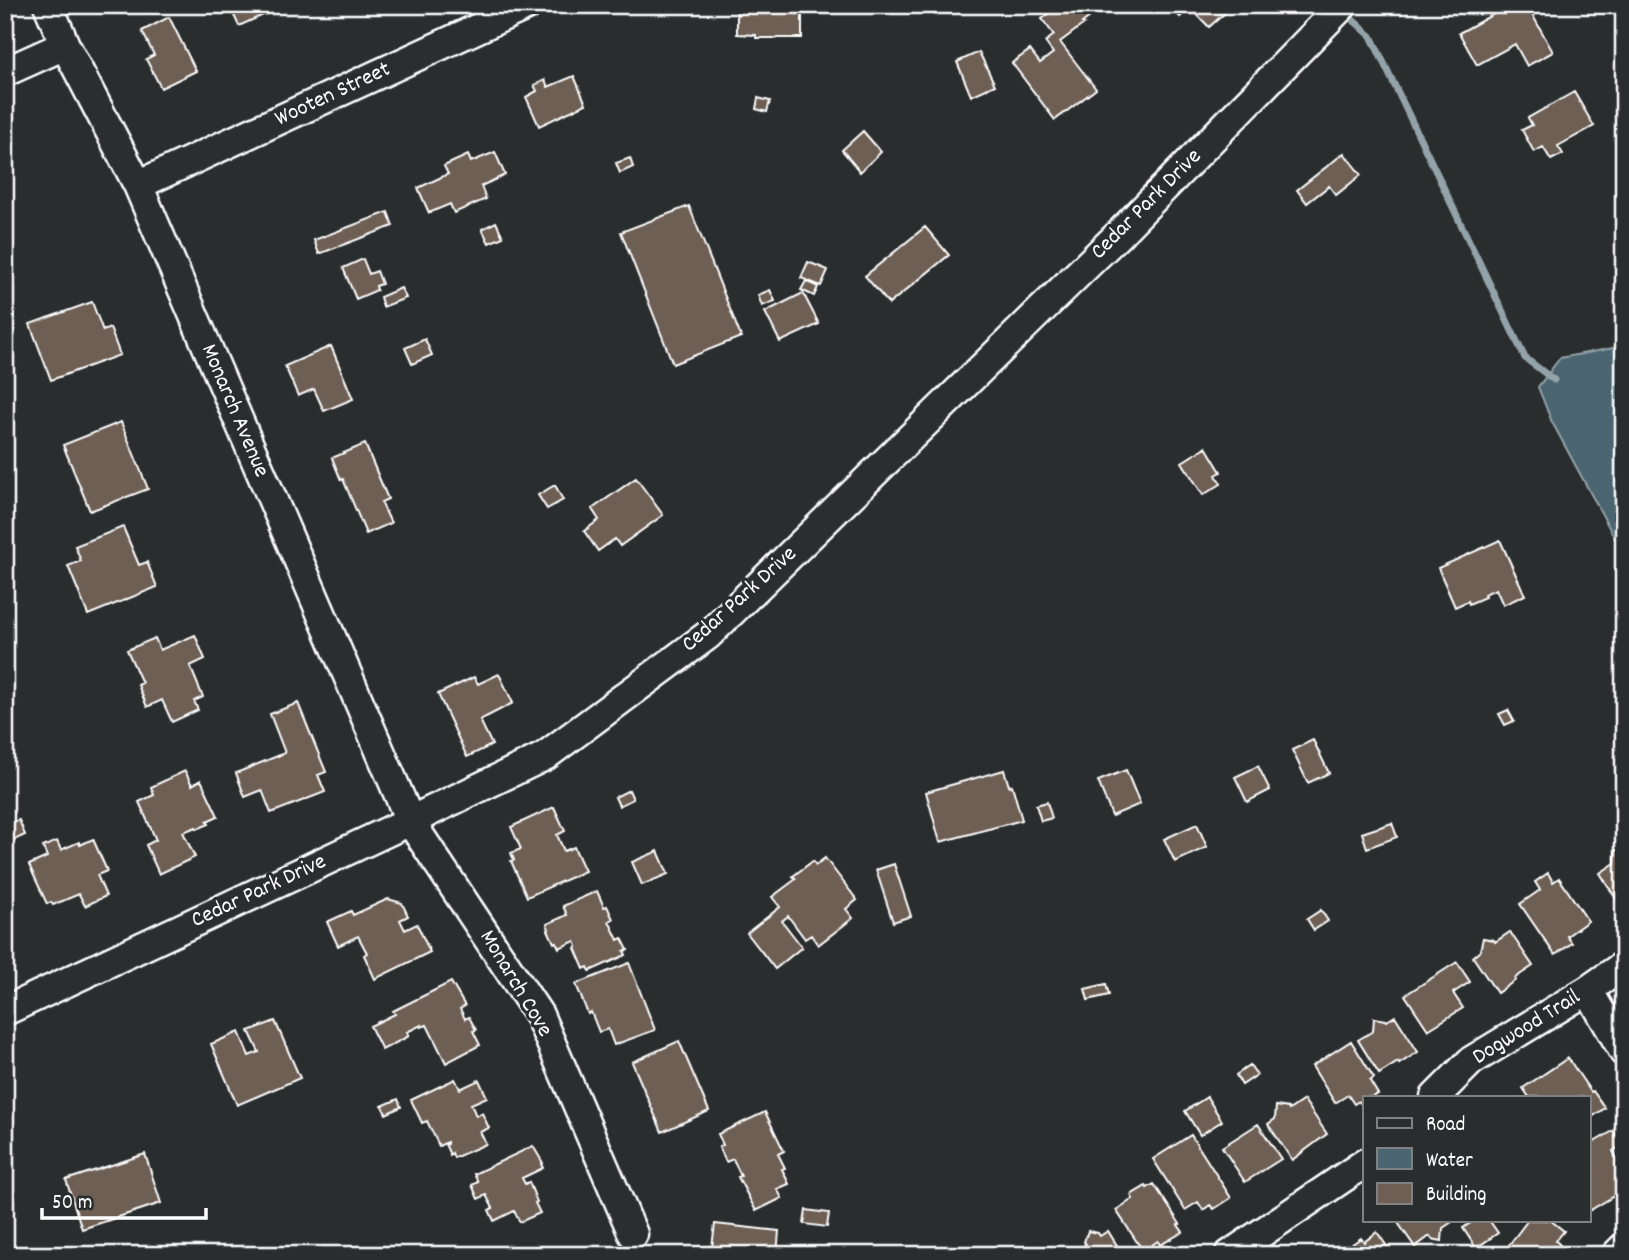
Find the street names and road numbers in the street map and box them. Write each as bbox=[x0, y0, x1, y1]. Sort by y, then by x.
street label: Wooten Street bbox=[270, 54, 396, 136]
street label: Cedar Park Drive bbox=[1084, 142, 1210, 268]
street label: Monarch Avenue bbox=[191, 339, 277, 483]
street label: Cedar Park Drive bbox=[675, 539, 805, 661]
street label: Cedar Park Drive bbox=[186, 846, 332, 938]
street label: Monarch Cove bbox=[470, 924, 560, 1044]
street label: Dogwood Trail bbox=[1467, 981, 1588, 1074]

